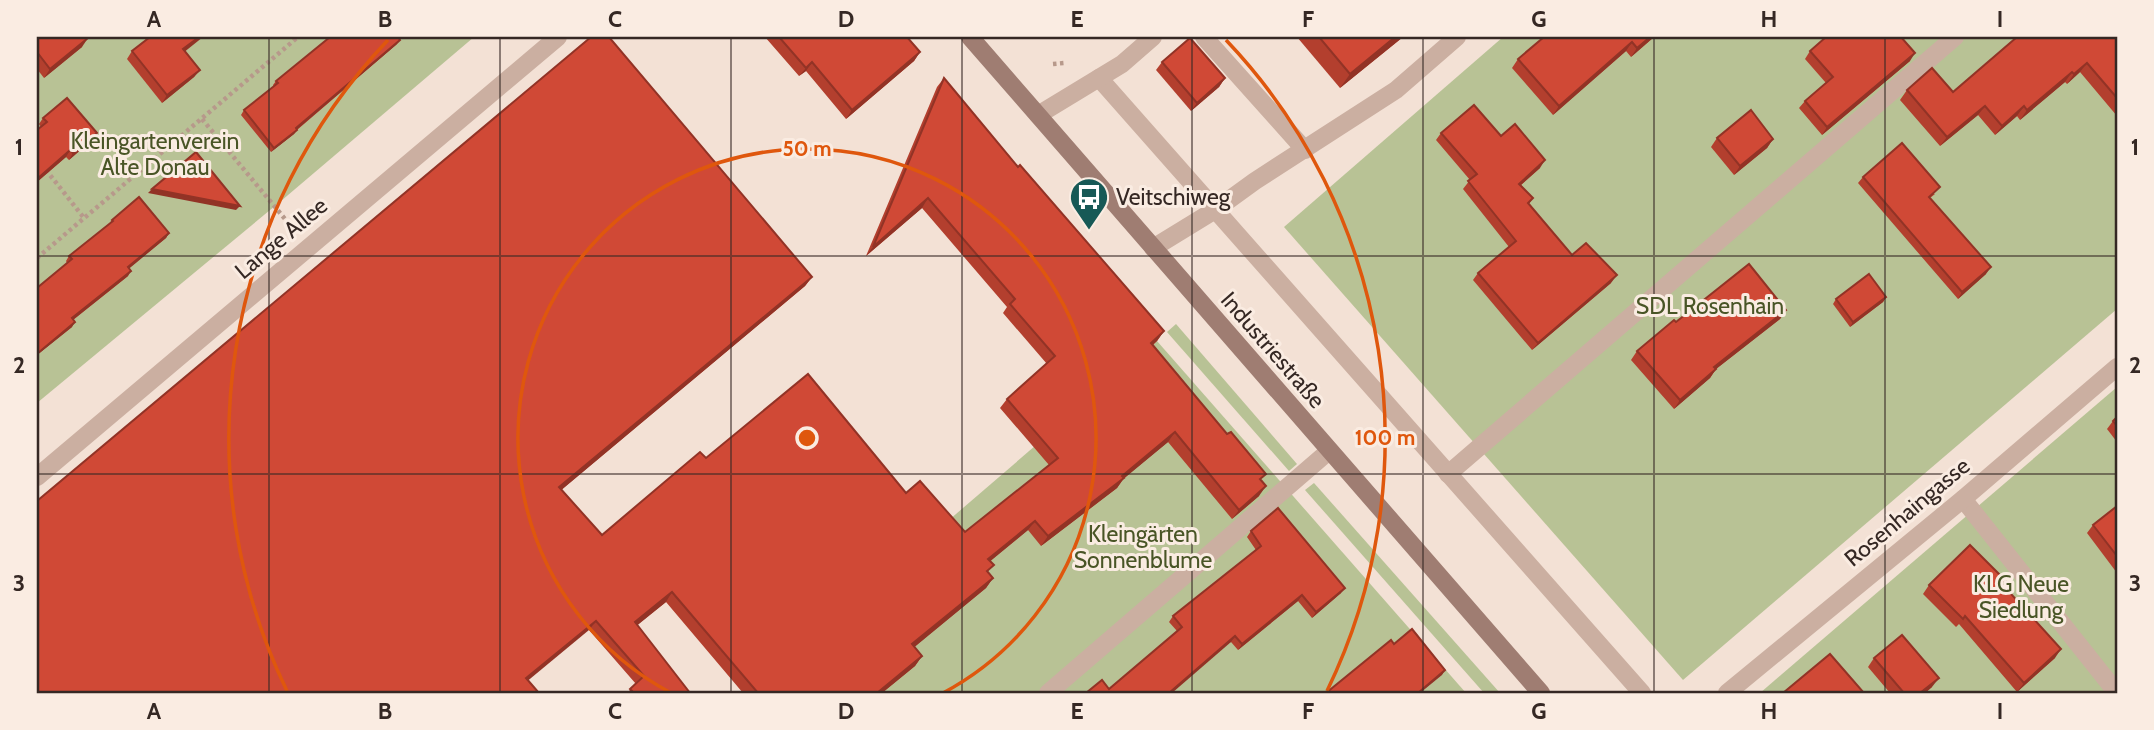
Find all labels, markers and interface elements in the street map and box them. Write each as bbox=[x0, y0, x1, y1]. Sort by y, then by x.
text: A bbox=[147, 5, 162, 33]
text: B bbox=[378, 5, 392, 33]
text: C bbox=[608, 5, 622, 33]
text: D bbox=[838, 5, 854, 33]
text: E bbox=[1070, 5, 1084, 33]
text: F bbox=[1302, 5, 1314, 33]
text: G bbox=[1531, 5, 1547, 33]
text: H bbox=[1761, 5, 1777, 33]
text: I bbox=[1997, 5, 2003, 33]
park label: Kleingartenverein Alte Donau bbox=[71, 127, 239, 181]
text: 1 bbox=[15, 133, 23, 161]
text: 1 bbox=[2131, 133, 2139, 161]
text: 50 m bbox=[782, 136, 832, 161]
bus stop icon: Veitschiweg bbox=[1068, 176, 1110, 231]
place label: Veitschiweg bbox=[1116, 183, 1231, 211]
street label: Lange Allee bbox=[229, 191, 333, 285]
street label: Industriestraße bbox=[1215, 286, 1331, 414]
park label: SDL Rosenhain bbox=[1636, 292, 1784, 320]
text: 2 bbox=[13, 351, 25, 379]
text: 2 bbox=[2129, 351, 2141, 379]
text: 100 m bbox=[1355, 425, 1415, 450]
centre of rings bbox=[795, 426, 819, 450]
street label: Rosenhaingasse bbox=[1839, 451, 1975, 572]
park label: Kleingärten Sonnenblume bbox=[1074, 520, 1213, 574]
text: 3 bbox=[13, 569, 25, 597]
text: 3 bbox=[2129, 569, 2141, 597]
park label: KLG Neue Siedlung bbox=[1973, 570, 2069, 624]
text: A bbox=[147, 697, 162, 725]
text: B bbox=[378, 697, 392, 725]
text: C bbox=[608, 697, 622, 725]
text: D bbox=[838, 697, 854, 725]
text: E bbox=[1070, 697, 1084, 725]
text: F bbox=[1302, 697, 1314, 725]
text: G bbox=[1531, 697, 1547, 725]
text: H bbox=[1761, 697, 1777, 725]
text: I bbox=[1997, 697, 2003, 725]

